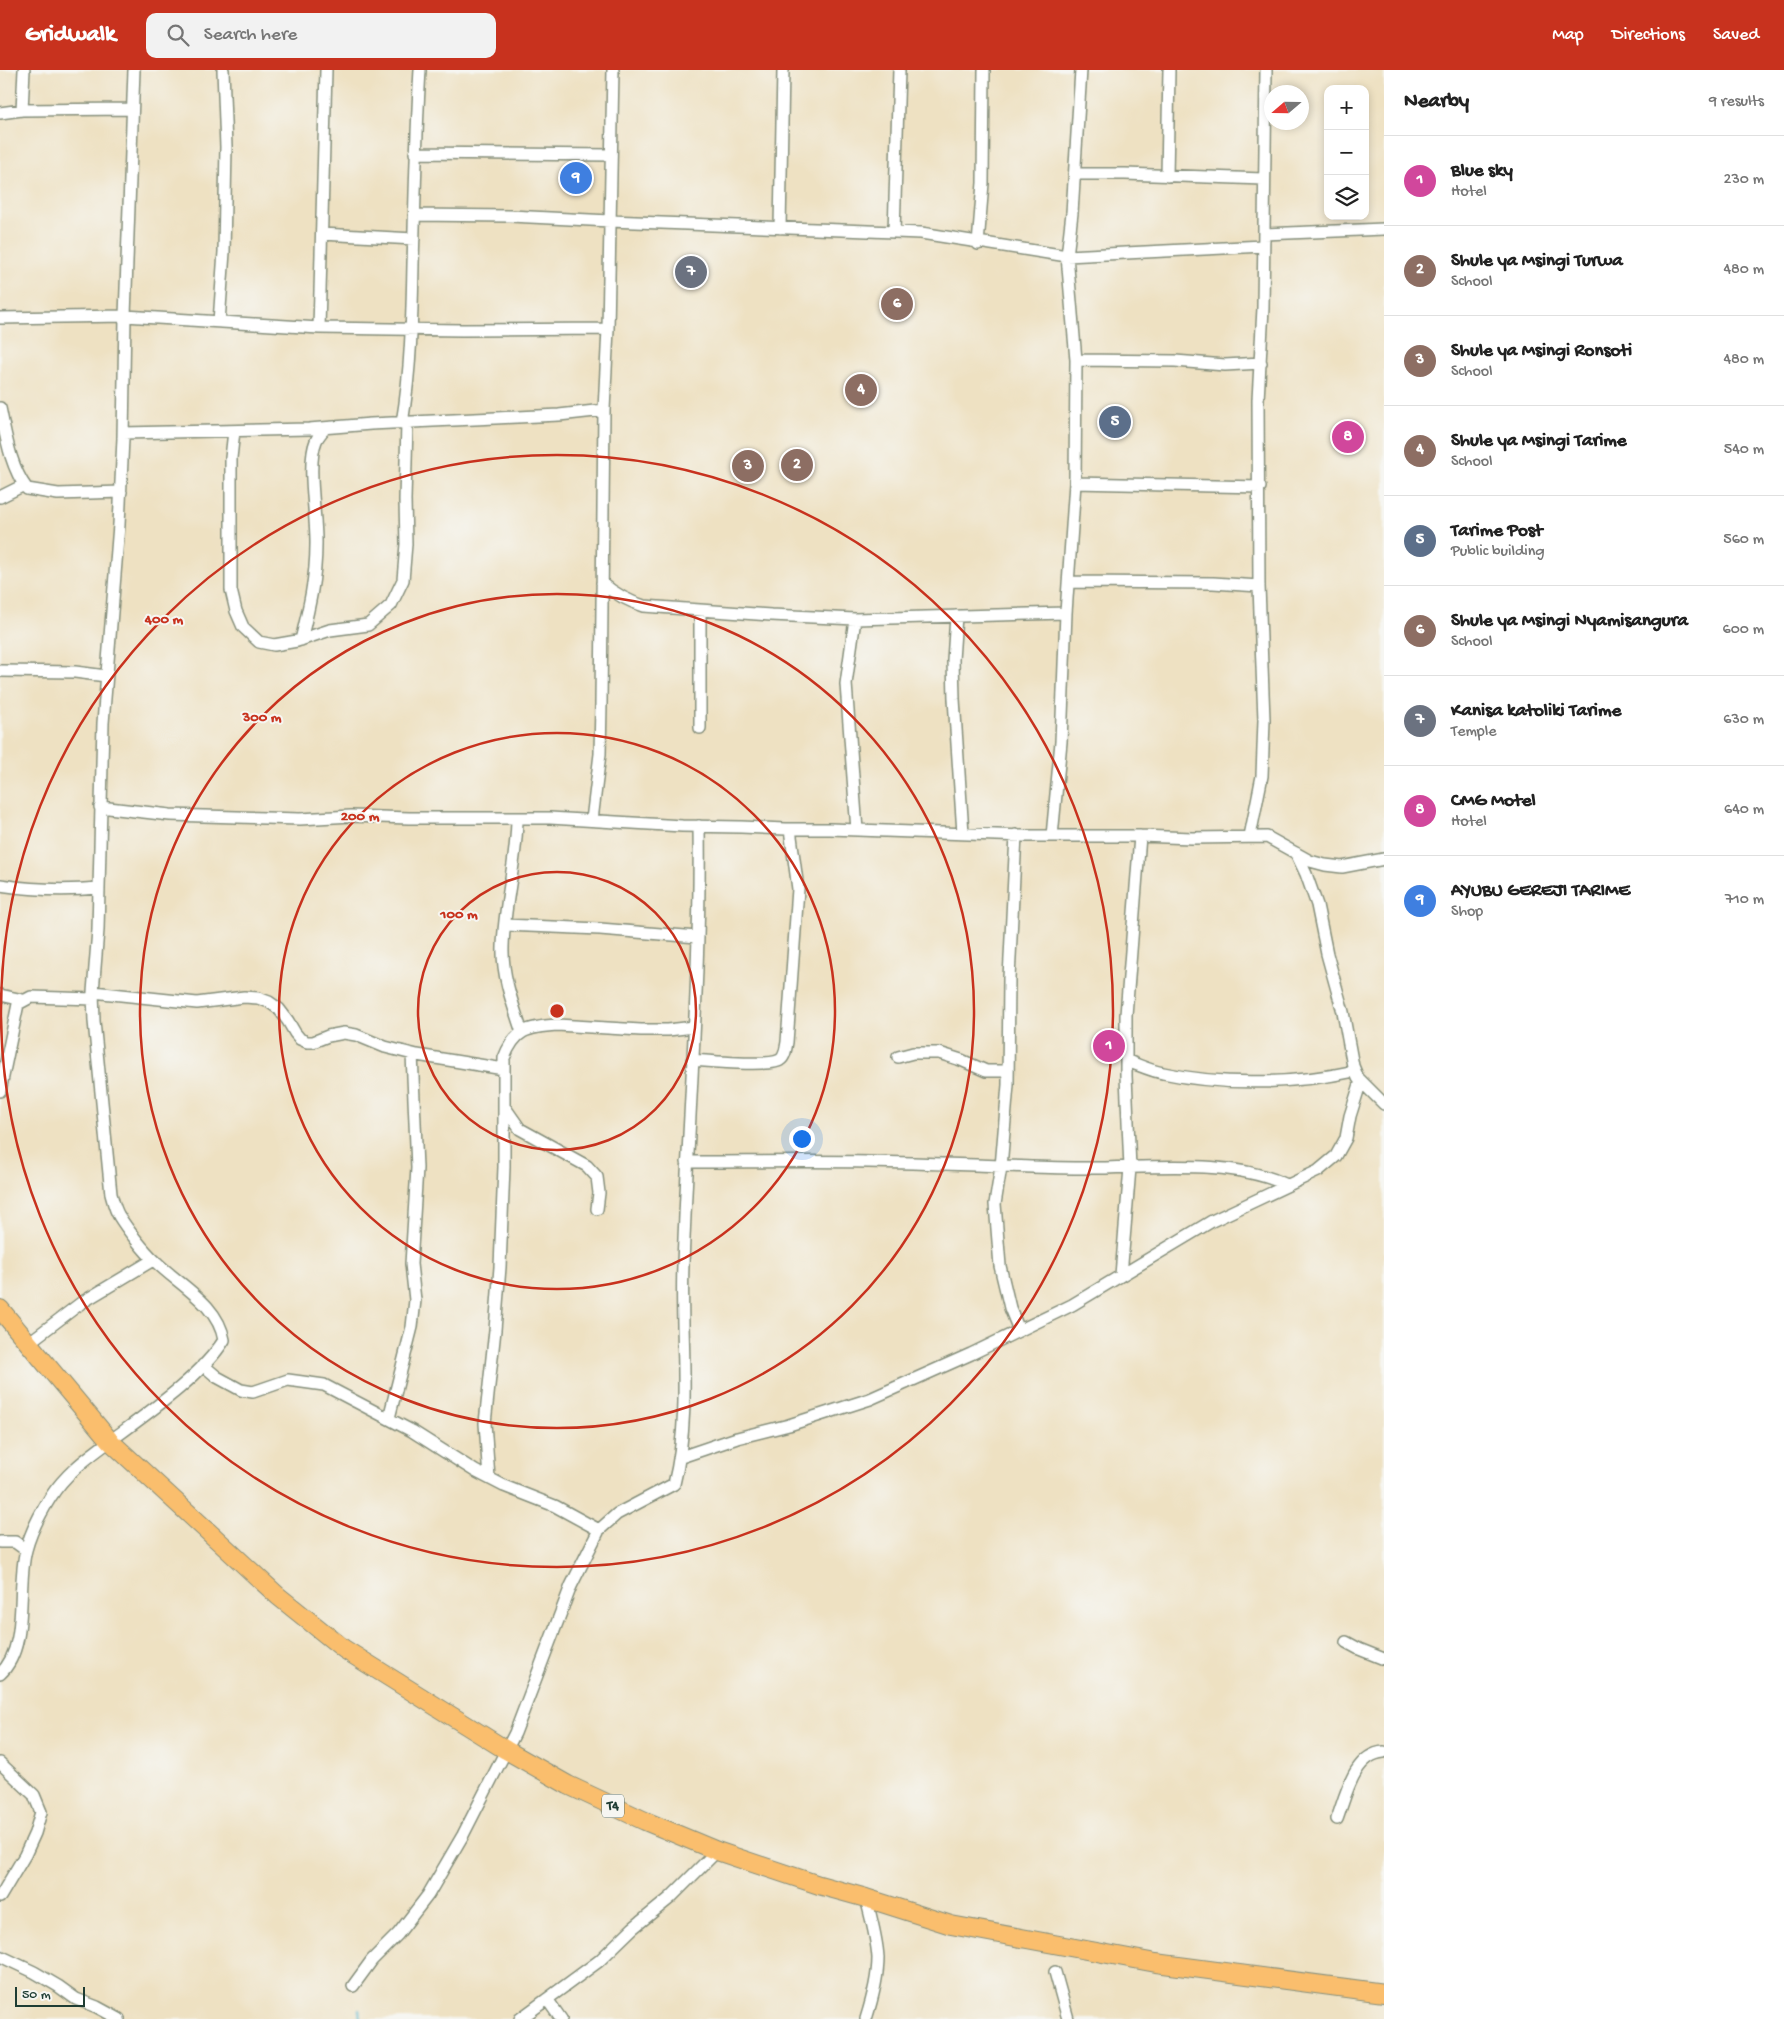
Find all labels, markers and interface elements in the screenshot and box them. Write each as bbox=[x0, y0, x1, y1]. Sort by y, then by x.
search box bbox=[146, 13, 496, 58]
text: Gridwalk bbox=[25, 21, 116, 50]
icon: search bbox=[164, 21, 192, 49]
text: Search here bbox=[204, 24, 297, 47]
text: Map bbox=[1552, 25, 1584, 46]
text: Directions bbox=[1612, 25, 1685, 46]
text: Saved bbox=[1713, 25, 1759, 46]
north arrow bbox=[1264, 85, 1309, 130]
map controls bbox=[1324, 85, 1369, 220]
button: + bbox=[1324, 85, 1369, 130]
text: Nearby bbox=[1404, 90, 1469, 115]
text: 9 results bbox=[1709, 93, 1764, 112]
button: − bbox=[1324, 130, 1369, 175]
pin: 9 bbox=[560, 159, 592, 197]
text: Blue sky bbox=[1451, 160, 1513, 183]
text: 1 bbox=[1417, 171, 1423, 190]
text: 230 m bbox=[1724, 171, 1764, 190]
button: layers bbox=[1324, 175, 1369, 220]
text: Hotel bbox=[1451, 183, 1487, 202]
text: Shule ya Msingi Turwa bbox=[1451, 250, 1623, 273]
pin: 7 bbox=[675, 253, 707, 291]
text: 2 bbox=[1416, 261, 1424, 280]
text: 480 m bbox=[1723, 261, 1764, 280]
text: School bbox=[1451, 273, 1493, 292]
pin: 6 bbox=[881, 285, 913, 323]
text: Shule ya Msingi Ronsoti bbox=[1451, 340, 1632, 363]
text: 3 bbox=[1416, 351, 1424, 370]
text: 480 m bbox=[1723, 351, 1764, 370]
text: School bbox=[1451, 363, 1493, 382]
pin: 4 bbox=[845, 371, 877, 409]
pin: 5 bbox=[1099, 403, 1131, 441]
pin: 8 bbox=[1332, 418, 1364, 456]
text: Shule ya Msingi Tarime bbox=[1451, 430, 1627, 453]
text: 4 bbox=[1416, 441, 1424, 460]
text: 540 m bbox=[1724, 441, 1764, 460]
pin: 2 bbox=[781, 446, 813, 484]
pin: 3 bbox=[732, 447, 764, 485]
text: School bbox=[1451, 453, 1493, 472]
text: Tarime Post bbox=[1451, 520, 1543, 543]
text: 5 bbox=[1416, 531, 1424, 550]
text: 560 m bbox=[1723, 531, 1764, 550]
text: Public building bbox=[1451, 543, 1545, 562]
text: Shule ya Msingi Nyamisangura bbox=[1451, 610, 1688, 633]
text: 400 m bbox=[144, 611, 184, 629]
text: 6 bbox=[1416, 621, 1424, 640]
text: 600 m bbox=[1723, 621, 1764, 640]
text: School bbox=[1451, 633, 1493, 652]
text: Kanisa katoliki Tarime bbox=[1451, 700, 1621, 723]
text: 300 m bbox=[241, 709, 282, 727]
text: 7 bbox=[1416, 711, 1424, 730]
text: 630 m bbox=[1723, 711, 1764, 730]
text: Temple bbox=[1451, 723, 1496, 742]
text: CMG Motel bbox=[1451, 790, 1536, 813]
text: 8 bbox=[1416, 801, 1424, 820]
text: 640 m bbox=[1724, 801, 1764, 820]
text: 200 m bbox=[341, 808, 380, 826]
text: Hotel bbox=[1451, 813, 1487, 832]
text: AYUBU GEREJI TARIME bbox=[1451, 880, 1630, 903]
text: 9 bbox=[1416, 891, 1424, 910]
text: 710 m bbox=[1725, 891, 1764, 910]
text: Shop bbox=[1451, 903, 1483, 922]
text: 100 m bbox=[439, 906, 478, 924]
centre of rings bbox=[548, 1002, 566, 1020]
pin: 1 bbox=[1093, 1027, 1125, 1065]
your location bbox=[789, 1126, 815, 1152]
road number: T4 bbox=[602, 1794, 624, 1818]
scale bar bbox=[15, 1984, 85, 2007]
text: 50 m bbox=[22, 1987, 51, 2004]

